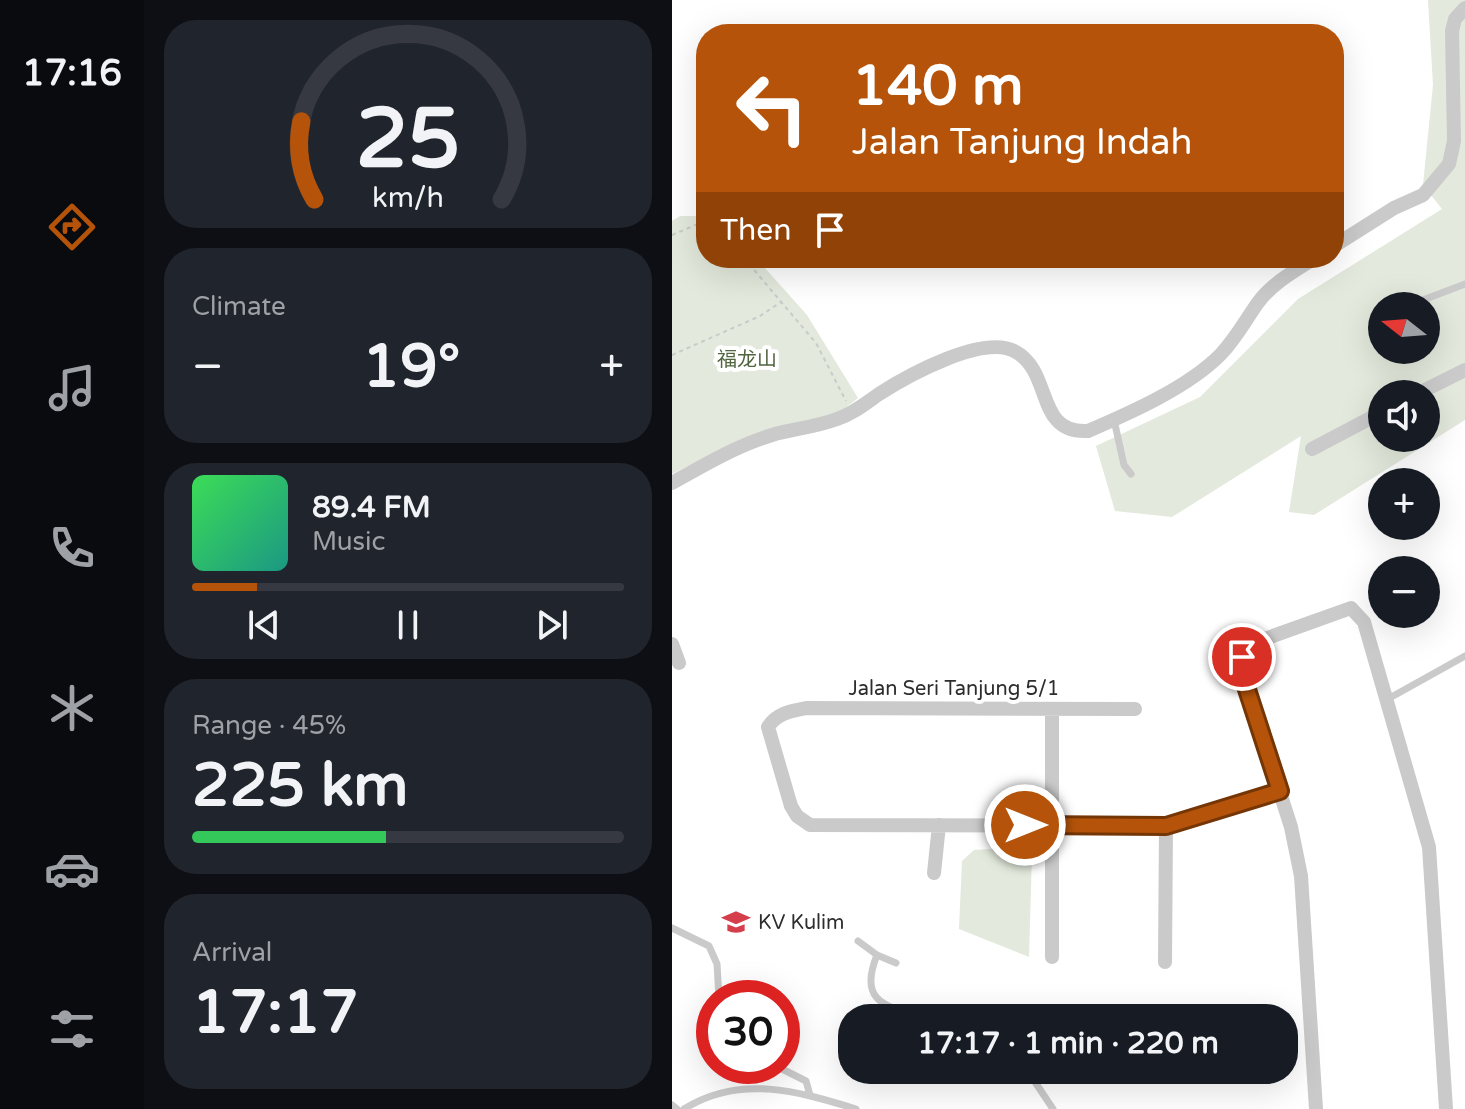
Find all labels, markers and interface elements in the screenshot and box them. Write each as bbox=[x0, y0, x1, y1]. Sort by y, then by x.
text: 17:16 bbox=[22, 52, 122, 95]
text: 140 m bbox=[852, 53, 1023, 120]
icon: left bbox=[720, 56, 824, 160]
text: 25 bbox=[356, 90, 460, 190]
text: Jalan Tanjung Indah bbox=[852, 121, 1192, 164]
text: km/h bbox=[372, 181, 444, 215]
icon: directions bbox=[44, 199, 100, 255]
icon: arrive bbox=[808, 208, 852, 252]
text: Then bbox=[720, 212, 792, 249]
text: Climate bbox=[192, 291, 286, 322]
north arrow bbox=[1368, 292, 1440, 364]
map controls bbox=[1368, 292, 1440, 628]
text: 19° bbox=[362, 331, 460, 403]
text: − bbox=[192, 341, 223, 394]
text: + bbox=[599, 341, 624, 394]
park label: 福龙山 bbox=[717, 348, 777, 372]
icon: music bbox=[44, 360, 100, 416]
button: sound bbox=[1368, 380, 1440, 452]
button: + bbox=[1368, 468, 1440, 540]
text: 89.4 FM bbox=[312, 489, 431, 526]
icon: phone bbox=[44, 520, 100, 576]
text: Music bbox=[312, 526, 385, 557]
button: − bbox=[1368, 556, 1440, 628]
icon: previous bbox=[242, 603, 286, 647]
icon: pause bbox=[386, 603, 430, 647]
icon: next bbox=[530, 603, 574, 647]
pin bbox=[1208, 623, 1276, 691]
icon: arrive bbox=[1220, 635, 1264, 679]
street label: Jalan Seri Tanjung 5/1 bbox=[849, 677, 1059, 701]
icon: climate bbox=[44, 680, 100, 736]
text: Range · 45% bbox=[192, 710, 346, 741]
text: 225 km bbox=[192, 750, 408, 822]
position arrow bbox=[983, 783, 1067, 867]
icon: car bbox=[44, 841, 100, 897]
school or university icon: KV Kulim bbox=[721, 907, 751, 937]
place label: KV Kulim bbox=[758, 911, 844, 935]
text: Arrival bbox=[192, 937, 272, 968]
text: 17:17 bbox=[192, 977, 358, 1049]
speed limit sign: 30 bbox=[696, 980, 800, 1084]
icon: filters bbox=[44, 1001, 100, 1057]
text: 17:17 · 1 min · 220 m bbox=[917, 1025, 1219, 1062]

